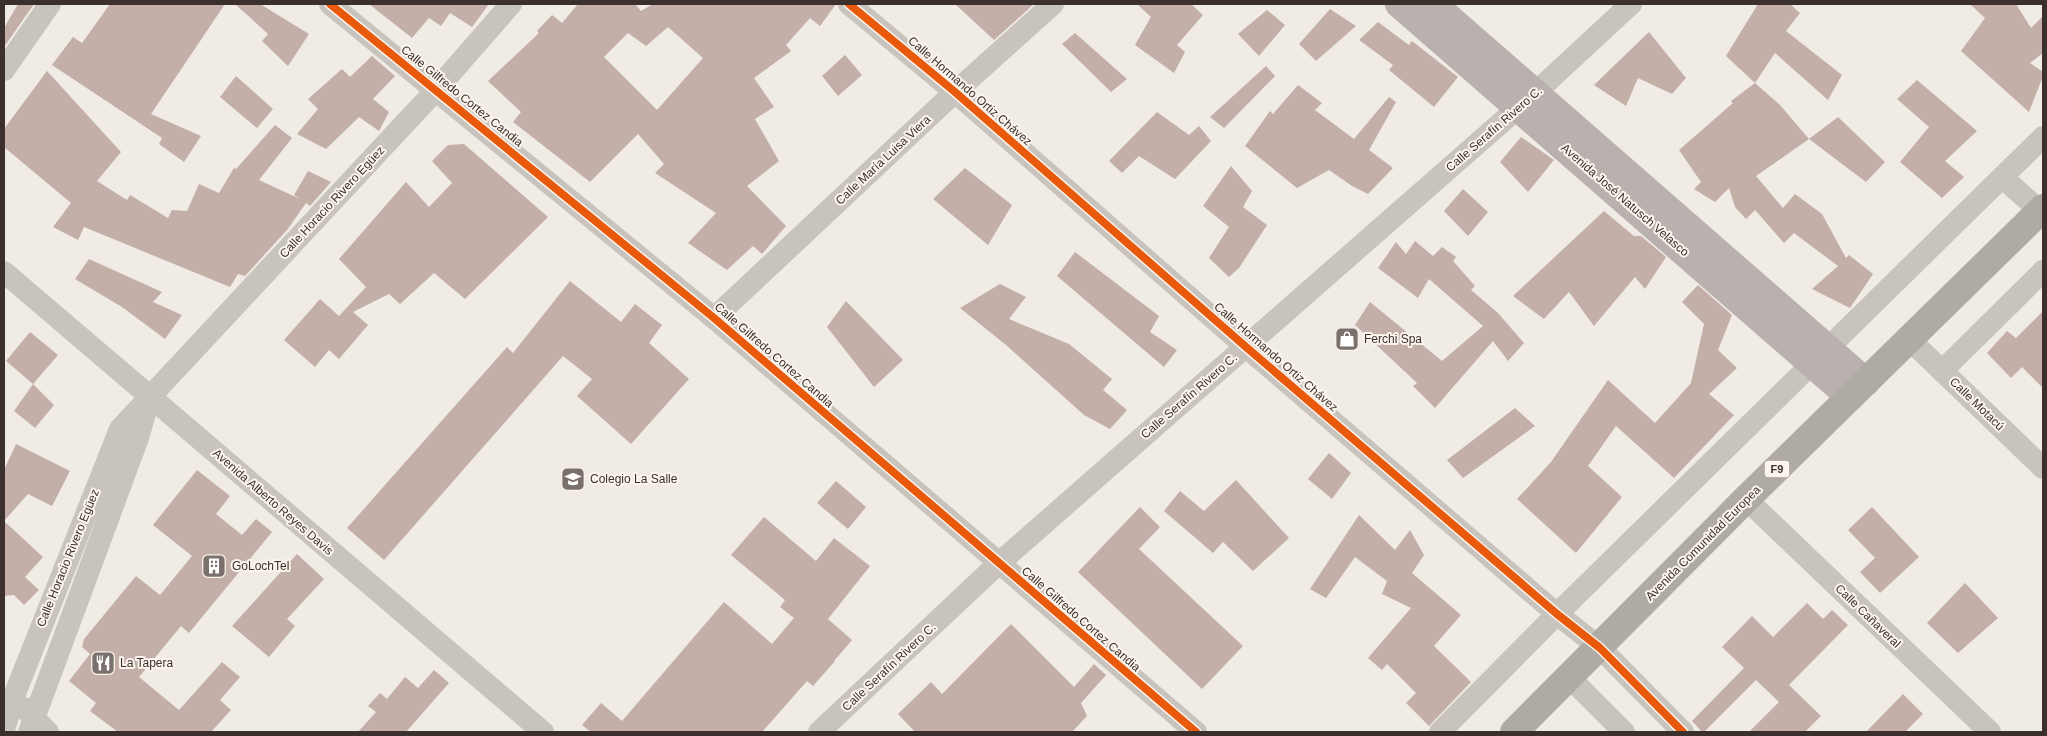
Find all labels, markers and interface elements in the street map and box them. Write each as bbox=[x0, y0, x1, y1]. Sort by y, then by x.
street label: Calle Hormando Ortiz Chávez bbox=[905, 33, 1035, 149]
street label: Calle Gilfredo Cortez Candia bbox=[398, 42, 526, 150]
street label: Calle Serafín Rivero C. bbox=[1443, 83, 1545, 175]
street label: Calle María Luisa Viera bbox=[833, 112, 934, 208]
street label: Avenida José Natusch Velasco bbox=[1558, 141, 1692, 259]
street label: Calle Horacio Rivero Egüez bbox=[277, 143, 387, 261]
street label: Calle Hormando Ortiz Chávez bbox=[1211, 299, 1341, 415]
street label: Calle Gilfredo Cortez Candia bbox=[712, 300, 836, 411]
shop icon: Ferchi Spa bbox=[1334, 326, 1360, 352]
place label: Ferchi Spa bbox=[1364, 332, 1422, 346]
street label: Calle Serafín Rivero C. bbox=[1138, 350, 1240, 442]
street label: Calle Motacú bbox=[1947, 375, 2007, 433]
street label: Avenida Alberto Reyes Davis bbox=[210, 446, 336, 558]
road number: F9 bbox=[1764, 460, 1790, 478]
school or university icon: Colegio La Salle bbox=[560, 466, 586, 492]
place label: Colegio La Salle bbox=[590, 472, 678, 486]
street label: Avenida Comunidad Europea bbox=[1643, 482, 1764, 603]
street label: Calle Horacio Rivero Egüez bbox=[34, 487, 102, 629]
building icon: GoLochTel bbox=[201, 553, 227, 579]
place label: GoLochTel bbox=[232, 559, 289, 573]
street label: Calle Gilfredo Cortez Candia bbox=[1019, 564, 1143, 675]
street label: Calle Cañaveral bbox=[1832, 581, 1904, 651]
street label: Calle Serafín Rivero C. bbox=[839, 620, 939, 714]
restaurant icon: La Tapera bbox=[90, 650, 116, 676]
place label: La Tapera bbox=[120, 656, 173, 670]

